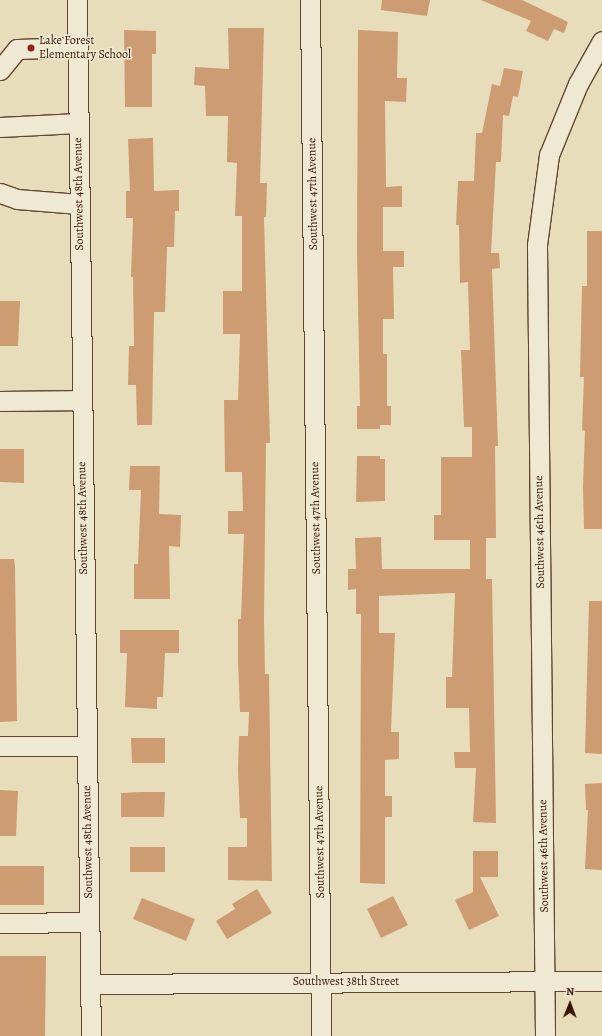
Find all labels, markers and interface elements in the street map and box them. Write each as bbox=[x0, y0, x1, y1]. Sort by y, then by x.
place label: Lake Forest Elementary School bbox=[39, 34, 131, 62]
marker: Lake Forest Elementary School bbox=[26, 43, 36, 53]
street label: Southwest 48th Avenue bbox=[71, 137, 87, 251]
street label: Southwest 47th Avenue bbox=[305, 138, 321, 250]
street label: Southwest 48th Avenue bbox=[75, 461, 91, 575]
street label: Southwest 47th Avenue bbox=[308, 462, 324, 574]
street label: Southwest 46th Avenue bbox=[532, 475, 548, 589]
street label: Southwest 48th Avenue bbox=[80, 785, 96, 899]
street label: Southwest 47th Avenue bbox=[312, 786, 328, 898]
street label: Southwest 46th Avenue bbox=[536, 799, 552, 913]
street label: Southwest 38th Street bbox=[293, 975, 399, 989]
north arrow bbox=[550, 984, 590, 1024]
text: N bbox=[566, 984, 574, 999]

